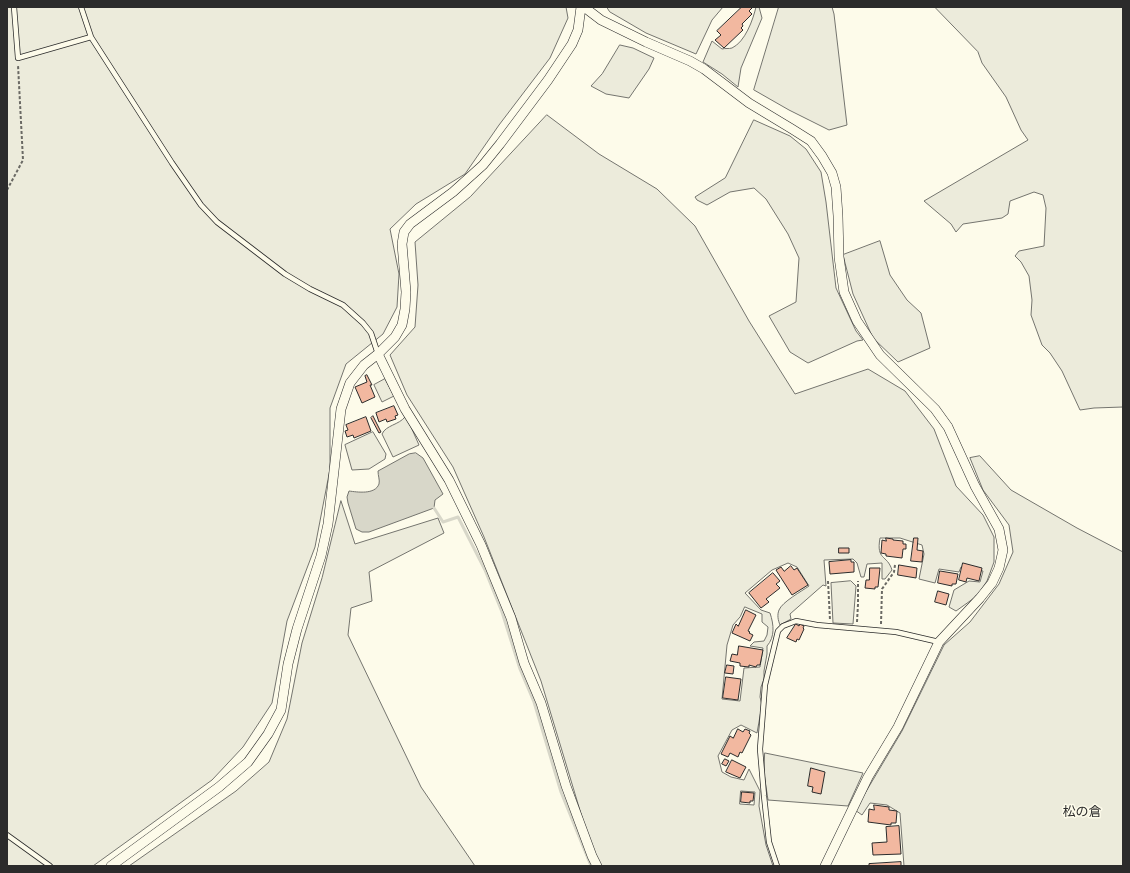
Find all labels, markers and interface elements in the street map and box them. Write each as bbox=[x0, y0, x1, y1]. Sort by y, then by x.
district label: 松の倉 bbox=[1063, 804, 1101, 820]

